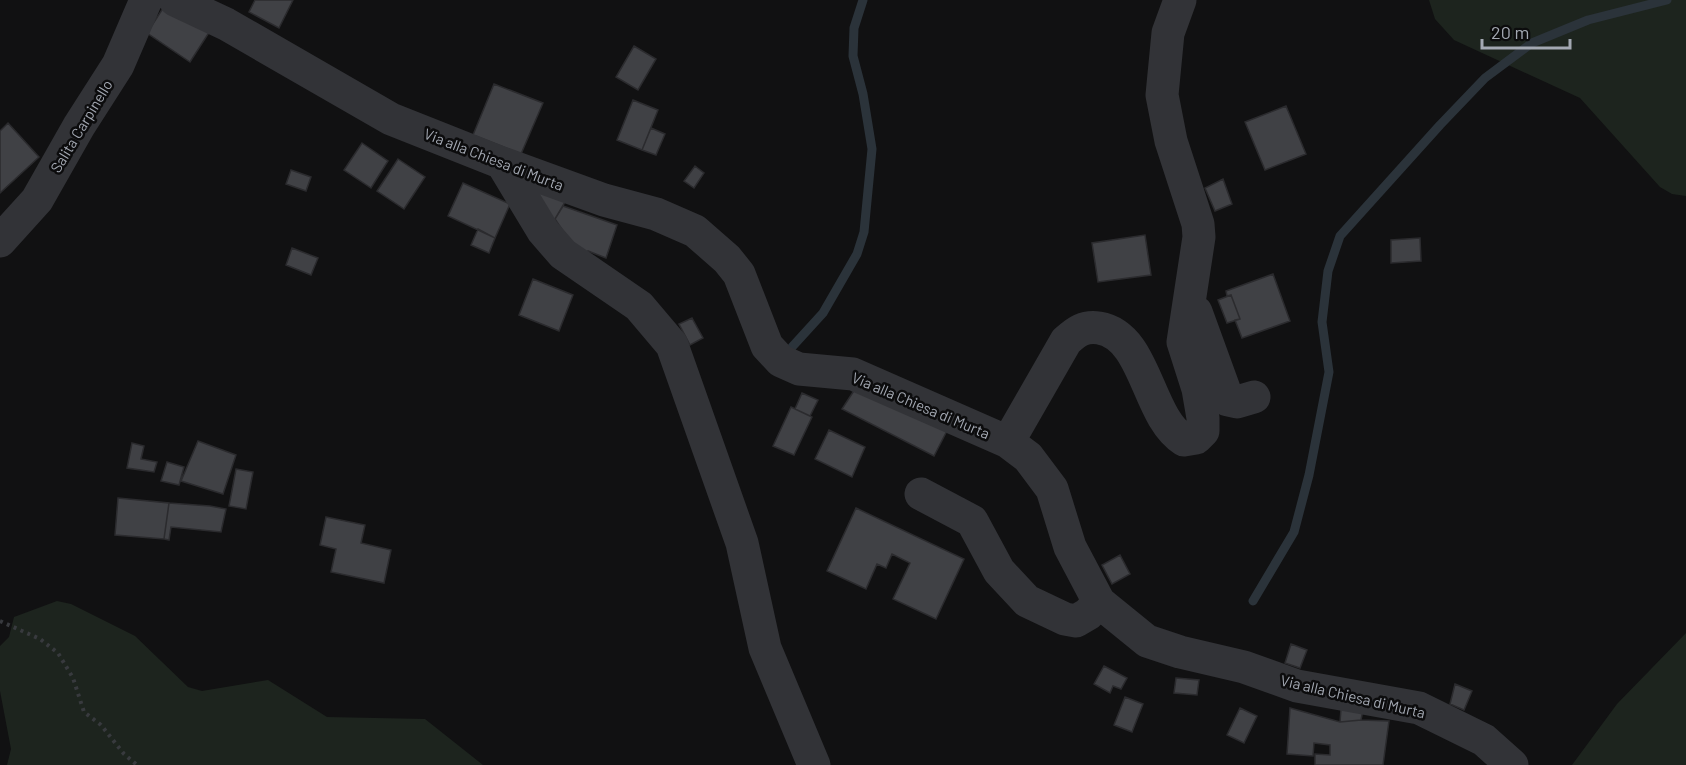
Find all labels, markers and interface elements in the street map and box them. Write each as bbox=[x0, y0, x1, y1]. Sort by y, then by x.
scale bar bbox=[1482, 12, 1570, 50]
text: 20 m bbox=[1491, 21, 1529, 43]
street label: Salita Carpinello bbox=[46, 76, 116, 176]
street label: Via alla Chiesa di Murta bbox=[422, 124, 566, 194]
street label: Via alla Chiesa di Murta bbox=[849, 368, 993, 442]
street label: Via alla Chiesa di Murta bbox=[1279, 671, 1427, 721]

